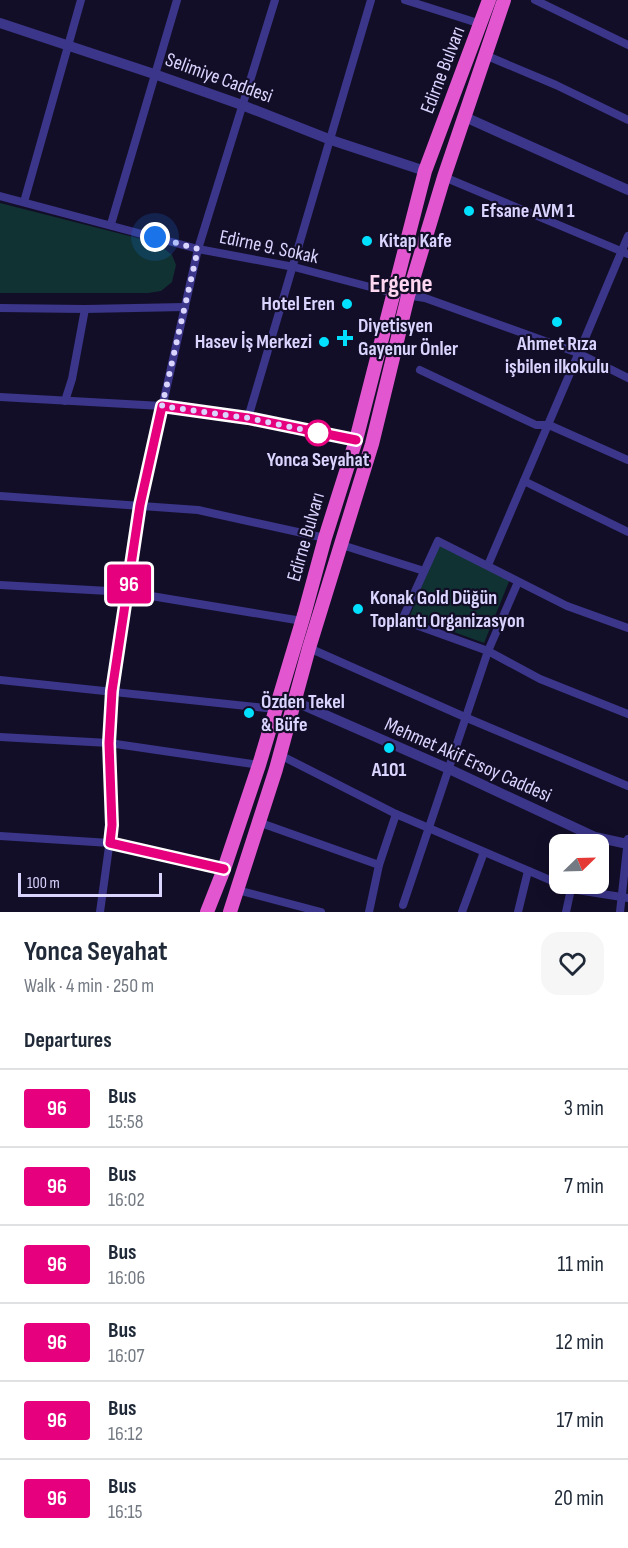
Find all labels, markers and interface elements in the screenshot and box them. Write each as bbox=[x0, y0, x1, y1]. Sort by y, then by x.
street label: Edirne Bulvarı bbox=[415, 23, 471, 117]
street label: Selimiye Caddesi bbox=[162, 47, 276, 109]
place label: Efsane AVM 1 bbox=[481, 199, 575, 223]
marker: Efsane AVM 1 bbox=[462, 204, 476, 218]
your location bbox=[140, 222, 170, 252]
street label: Edirne 9. Sokak bbox=[217, 225, 321, 269]
place label: Kitap Kafe bbox=[379, 229, 452, 253]
marker: Kitap Kafe bbox=[360, 234, 374, 248]
district label: Ergene bbox=[369, 269, 433, 300]
place label: Hotel Eren bbox=[261, 292, 335, 316]
marker: Hotel Eren bbox=[340, 297, 354, 311]
place label: Diyetisyen Gayenur Önler bbox=[358, 314, 458, 361]
marker: Ahmet Rıza işbilen ilkokulu bbox=[550, 315, 564, 329]
marker: Diyetisyen Gayenur Önler bbox=[336, 329, 354, 347]
place label: Hasev İş Merkezi bbox=[195, 330, 312, 354]
place label: Ahmet Rıza işbilen ilkokulu bbox=[505, 332, 609, 379]
marker: Hasev İş Merkezi bbox=[317, 335, 331, 349]
marker: Yonca Seyahat bbox=[305, 420, 331, 446]
place label: Yonca Seyahat bbox=[267, 448, 370, 472]
street label: Edirne Bulvarı bbox=[282, 490, 330, 584]
line badge: 96 bbox=[102, 564, 156, 604]
text: 96 bbox=[119, 572, 139, 597]
place label: Konak Gold Düğün Toplantı Organizasyon bbox=[370, 586, 525, 633]
marker: Konak Gold Düğün Toplantı Organizasyon bbox=[351, 602, 365, 616]
place label: Özden Tekel & Büfe bbox=[261, 690, 345, 737]
marker: Özden Tekel & Büfe bbox=[242, 706, 256, 720]
street label: Mehmet Akif Ersoy Caddesi bbox=[381, 712, 555, 808]
marker: A101 bbox=[382, 741, 396, 755]
place label: A101 bbox=[371, 758, 407, 782]
north arrow bbox=[549, 834, 609, 894]
map controls bbox=[549, 834, 609, 894]
scale bar bbox=[18, 870, 162, 898]
text: 100 m bbox=[27, 874, 60, 893]
button: heart bbox=[541, 932, 604, 995]
text: Yonca Seyahat bbox=[24, 935, 168, 968]
text: Walk · 4 min · 250 m bbox=[24, 974, 154, 998]
text: Departures bbox=[24, 1027, 112, 1054]
text: Bus bbox=[108, 1083, 137, 1110]
text: 3 min bbox=[564, 1095, 604, 1122]
text: 96 bbox=[47, 1096, 67, 1121]
text: 15:58 bbox=[108, 1110, 144, 1134]
text: Bus bbox=[108, 1161, 137, 1188]
text: 7 min bbox=[564, 1173, 604, 1200]
text: 96 bbox=[47, 1174, 67, 1199]
text: 16:02 bbox=[108, 1188, 145, 1212]
text: Bus bbox=[108, 1239, 137, 1266]
text: 11 min bbox=[557, 1251, 604, 1278]
text: 96 bbox=[47, 1252, 67, 1277]
text: 16:06 bbox=[108, 1266, 145, 1290]
text: Bus bbox=[108, 1317, 137, 1344]
text: 12 min bbox=[556, 1329, 604, 1356]
text: 96 bbox=[47, 1330, 67, 1355]
text: 16:07 bbox=[108, 1344, 144, 1368]
text: Bus bbox=[108, 1395, 137, 1422]
text: 17 min bbox=[556, 1407, 604, 1434]
text: 96 bbox=[47, 1408, 67, 1433]
text: 16:12 bbox=[108, 1422, 143, 1446]
text: Bus bbox=[108, 1473, 137, 1500]
text: 20 min bbox=[554, 1485, 604, 1512]
text: 96 bbox=[47, 1486, 67, 1511]
text: 16:15 bbox=[108, 1500, 143, 1524]

